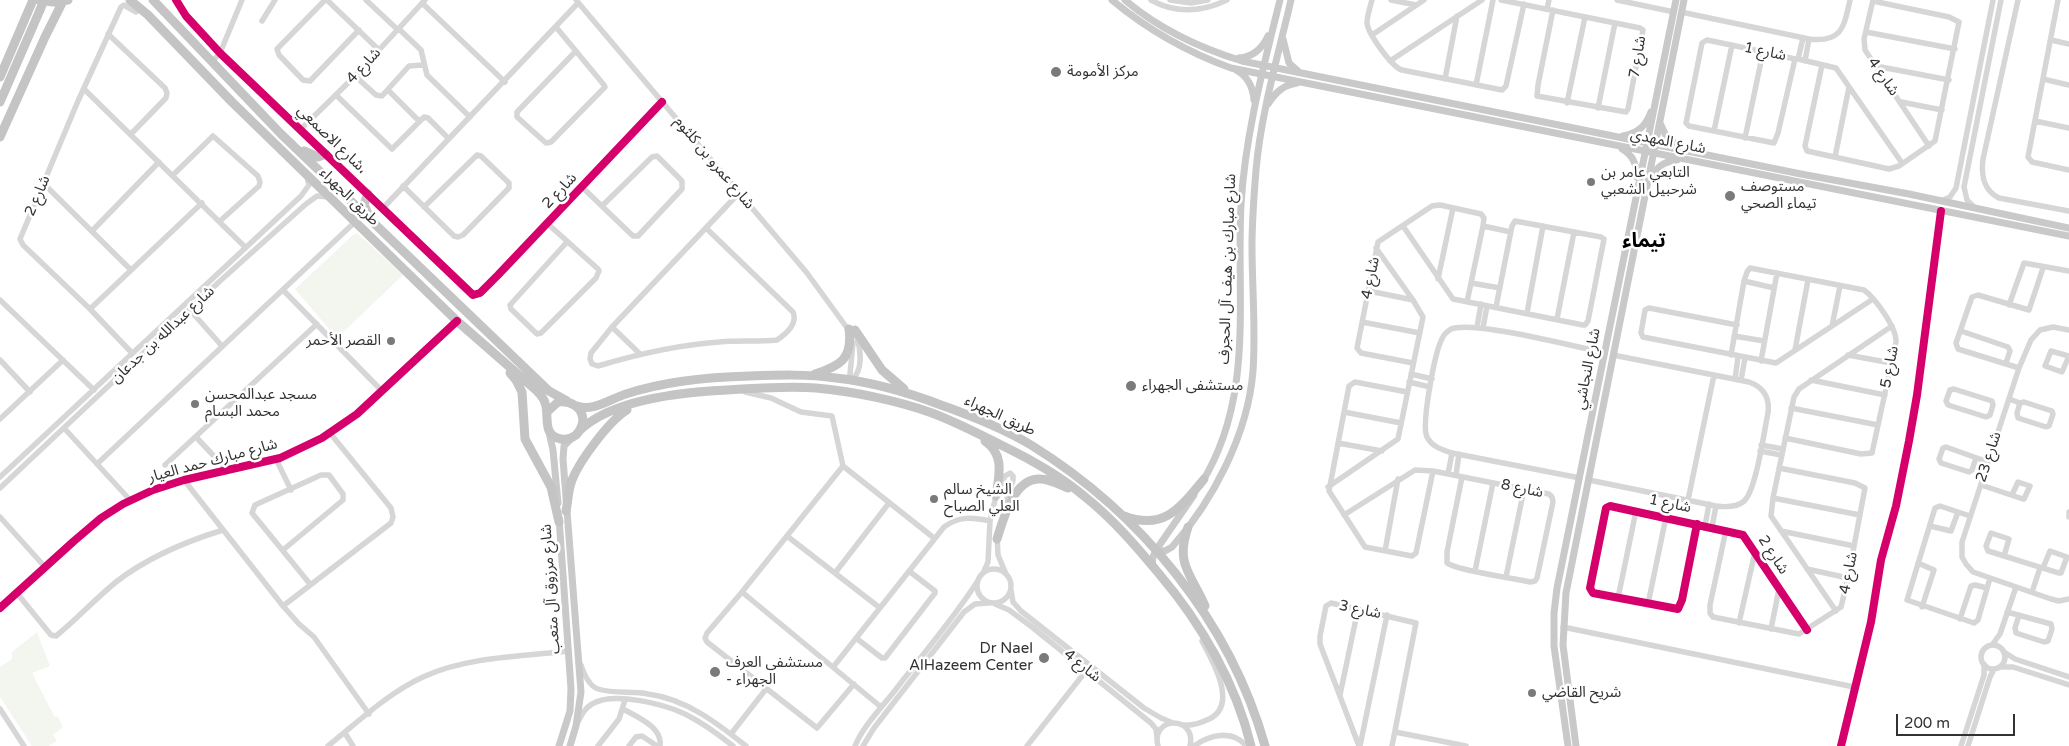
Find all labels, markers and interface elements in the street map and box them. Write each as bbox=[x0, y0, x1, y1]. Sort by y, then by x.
street label: شارع 7 bbox=[1626, 35, 1650, 79]
street label: شارع 1 bbox=[1742, 39, 1788, 65]
street label: شارع 4 bbox=[343, 44, 385, 88]
street label: شارع 4 bbox=[1863, 54, 1903, 100]
place label: مركز الأمومة bbox=[1067, 63, 1139, 81]
marker: مركز الأمومة bbox=[1049, 65, 1063, 79]
street label: شارع الاصمعي، bbox=[293, 102, 371, 178]
street label: شارع عمرو بن كلثوم bbox=[670, 113, 758, 213]
street label: شارع المهدي bbox=[1629, 126, 1707, 158]
street label: طريق الجهراء bbox=[315, 164, 383, 230]
place label: التابعي عامر بن شرحبيل الشعبي bbox=[1601, 164, 1697, 199]
street label: شارع 2 bbox=[539, 169, 581, 213]
street label: شارع 2 bbox=[21, 173, 55, 219]
street label: شارع مبارك بن هيف آل الحجرف bbox=[1216, 173, 1240, 365]
marker: التابعي عامر بن شرحبيل الشعبي bbox=[1585, 176, 1597, 188]
place label: مستوصف تيماء الصحي bbox=[1741, 178, 1816, 213]
marker: مستوصف تيماء الصحي bbox=[1723, 189, 1737, 203]
district label: تيماء bbox=[1622, 230, 1666, 254]
street label: شارع 4 bbox=[1358, 255, 1384, 301]
street label: شارع عبدالله بن جدعان bbox=[108, 282, 218, 388]
street label: شارع النجاشي bbox=[1571, 327, 1605, 411]
place label: القصر الأحمر bbox=[306, 332, 381, 350]
marker: القصر الأحمر bbox=[385, 335, 397, 347]
street label: شارع 5 bbox=[1877, 344, 1903, 390]
place label: مستشفى الجهراء bbox=[1142, 377, 1243, 395]
marker: مستشفى الجهراء bbox=[1124, 379, 1138, 393]
place label: مسجد عبدالمحسن محمد البسام bbox=[205, 386, 317, 421]
street label: طريق الجهراء bbox=[962, 392, 1038, 440]
marker: مسجد عبدالمحسن محمد البسام bbox=[189, 398, 201, 410]
street label: شارع 23 bbox=[1972, 430, 2006, 484]
street label: شارع مبارك حمد العيار bbox=[146, 435, 280, 487]
street label: شارع 8 bbox=[1499, 476, 1545, 502]
place label: الشيخ سالم العلي الصباح bbox=[944, 481, 1020, 516]
street label: شارع 1 bbox=[1647, 491, 1693, 517]
marker: الشيخ سالم العلي الصباح bbox=[928, 493, 940, 505]
street label: شارع مرزوق آل متعب bbox=[537, 523, 565, 655]
street label: شارع 2 bbox=[1754, 532, 1792, 578]
street label: شارع 4 bbox=[1836, 550, 1862, 596]
street label: شارع 3 bbox=[1337, 597, 1383, 623]
place label: Dr Nael AlHazeem Center bbox=[909, 640, 1033, 675]
street label: شارع 4 bbox=[1060, 646, 1104, 686]
marker: Dr Nael AlHazeem Center bbox=[1037, 651, 1051, 665]
place label: مستشفى العرف - الجهراء bbox=[726, 654, 823, 689]
marker: مستشفى العرف - الجهراء bbox=[708, 665, 722, 679]
place label: شريح القاضي bbox=[1542, 684, 1621, 702]
marker: شريح القاضي bbox=[1526, 687, 1538, 699]
scale bar bbox=[1899, 704, 2018, 736]
text: 200 m bbox=[1904, 714, 1950, 732]

